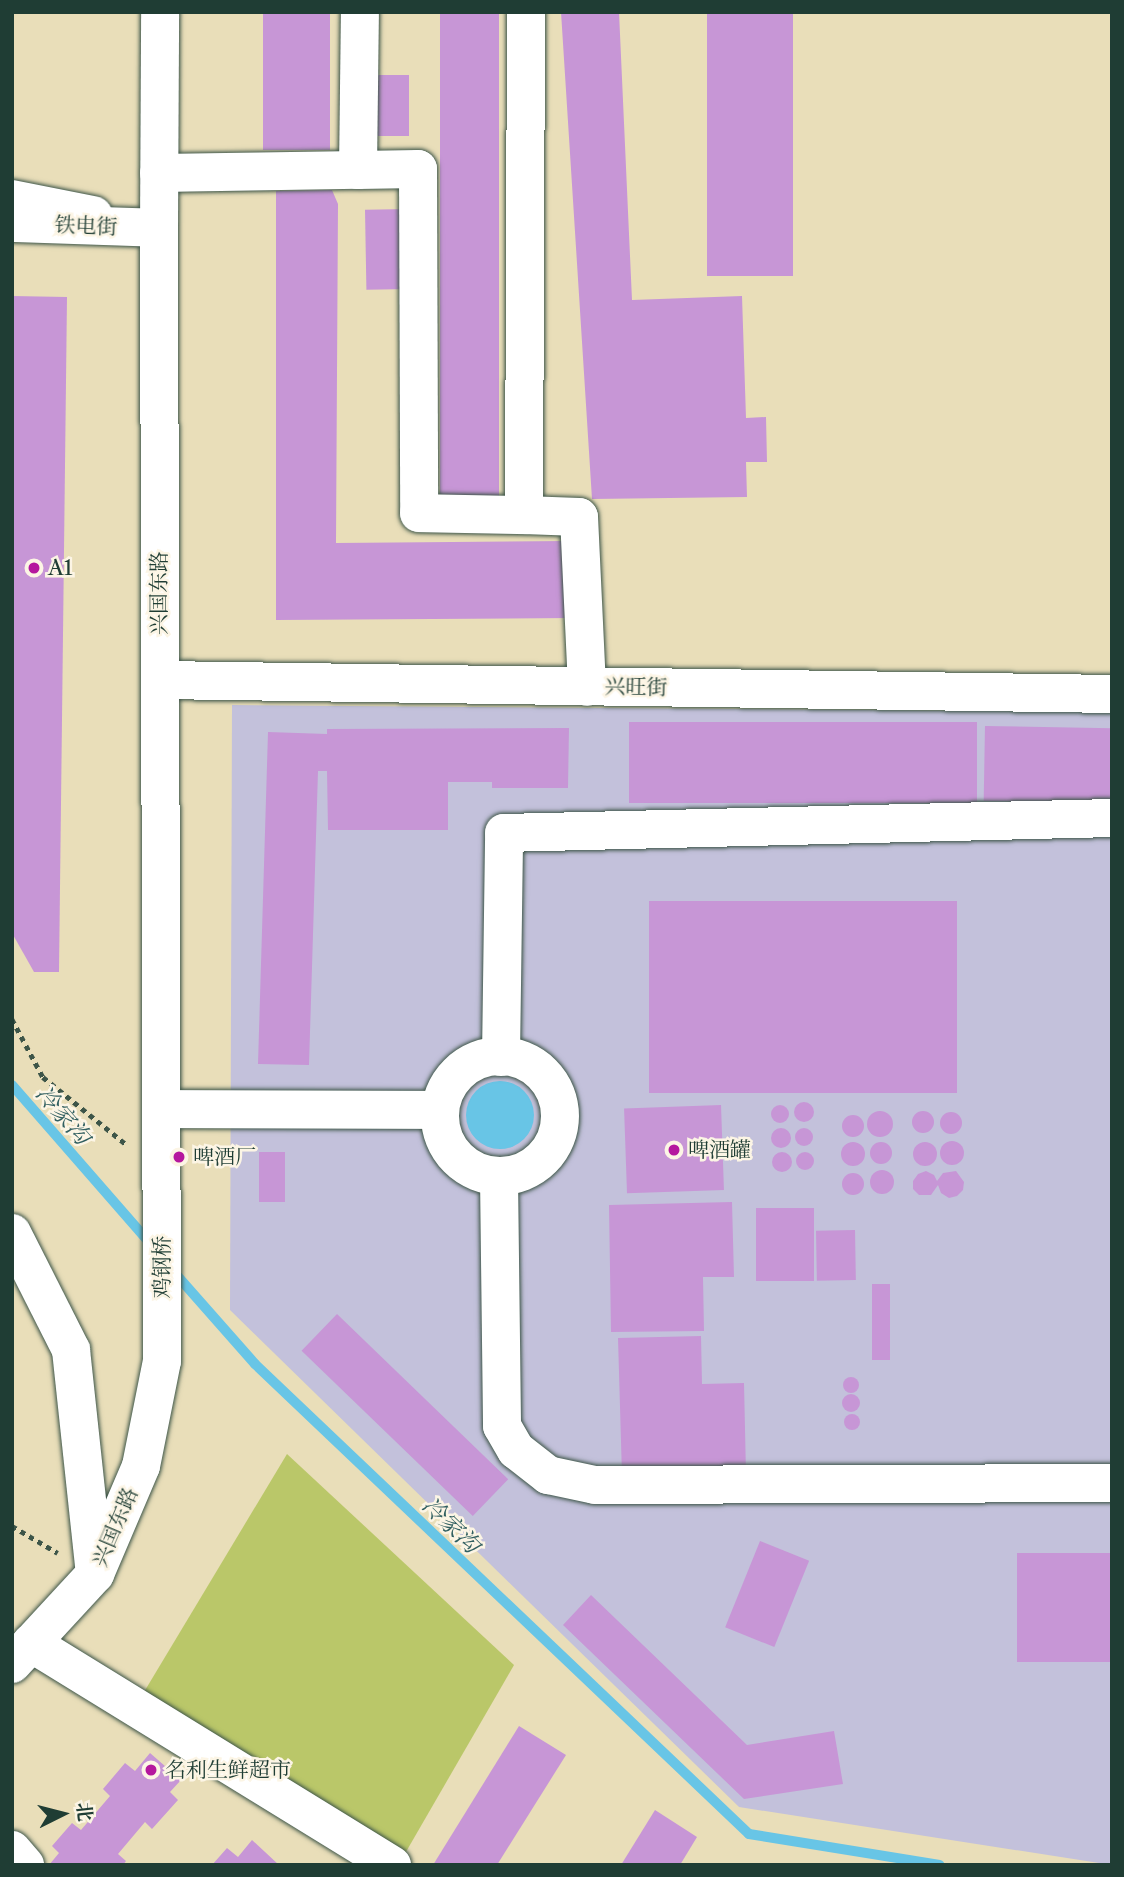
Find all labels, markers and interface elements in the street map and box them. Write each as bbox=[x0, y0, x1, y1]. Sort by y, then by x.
street label: 铁电街 bbox=[54, 212, 118, 240]
street label: 兴国东路 bbox=[146, 551, 172, 635]
place label: A1 bbox=[48, 555, 73, 581]
marker: A1 bbox=[26, 560, 42, 576]
street label: 兴旺街 bbox=[604, 674, 668, 700]
water label: 冷家沟 bbox=[30, 1080, 96, 1150]
place label: 啤酒罐 bbox=[688, 1137, 751, 1163]
marker: 啤酒罐 bbox=[666, 1142, 682, 1158]
place label: 啤酒厂 bbox=[193, 1144, 256, 1170]
marker: 啤酒厂 bbox=[171, 1149, 187, 1165]
street label: 鸡钢桥 bbox=[149, 1236, 175, 1298]
street label: 兴国东路 bbox=[87, 1483, 143, 1571]
water label: 冷家沟 bbox=[417, 1491, 485, 1559]
place label: 名利生鲜超市 bbox=[165, 1757, 291, 1783]
marker: 名利生鲜超市 bbox=[143, 1762, 159, 1778]
north arrow bbox=[28, 1779, 98, 1849]
text: 北 bbox=[72, 1801, 97, 1822]

